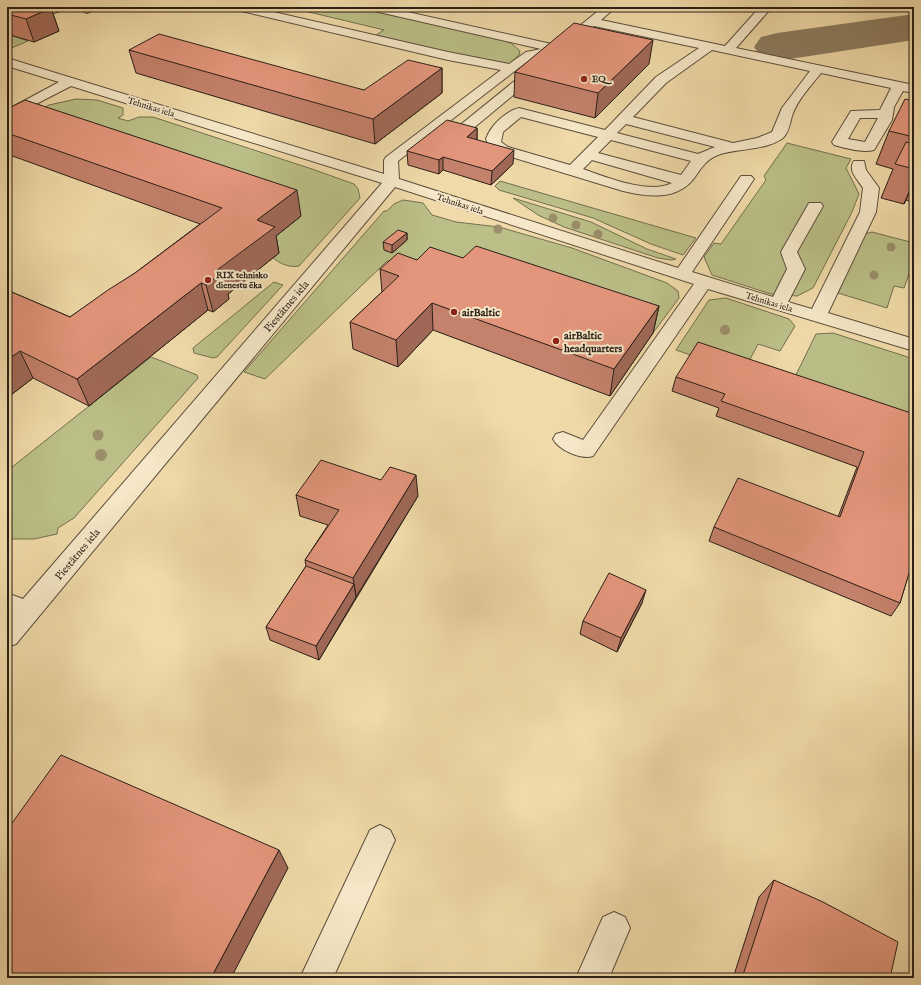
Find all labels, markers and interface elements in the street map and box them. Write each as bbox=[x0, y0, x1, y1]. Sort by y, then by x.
marker: EQ bbox=[579, 74, 589, 84]
place label: EQ bbox=[592, 74, 612, 85]
street label: Tehnikas iela bbox=[126, 95, 176, 120]
street label: Tehnikas iela bbox=[435, 192, 485, 217]
place label: RIX tehnisko dienestu ēka bbox=[216, 270, 268, 291]
marker: RIX tehnisko dienestu ēka bbox=[203, 275, 213, 285]
street label: Piestātnes iela bbox=[261, 278, 313, 335]
street label: Tehnikas iela bbox=[744, 290, 794, 315]
place label: airBaltic bbox=[462, 306, 500, 320]
marker: airBaltic bbox=[449, 307, 459, 317]
place label: airBaltic headquarters bbox=[563, 329, 622, 356]
marker: airBaltic headquarters bbox=[551, 336, 561, 346]
street label: Piestātnes iela bbox=[52, 526, 104, 583]

